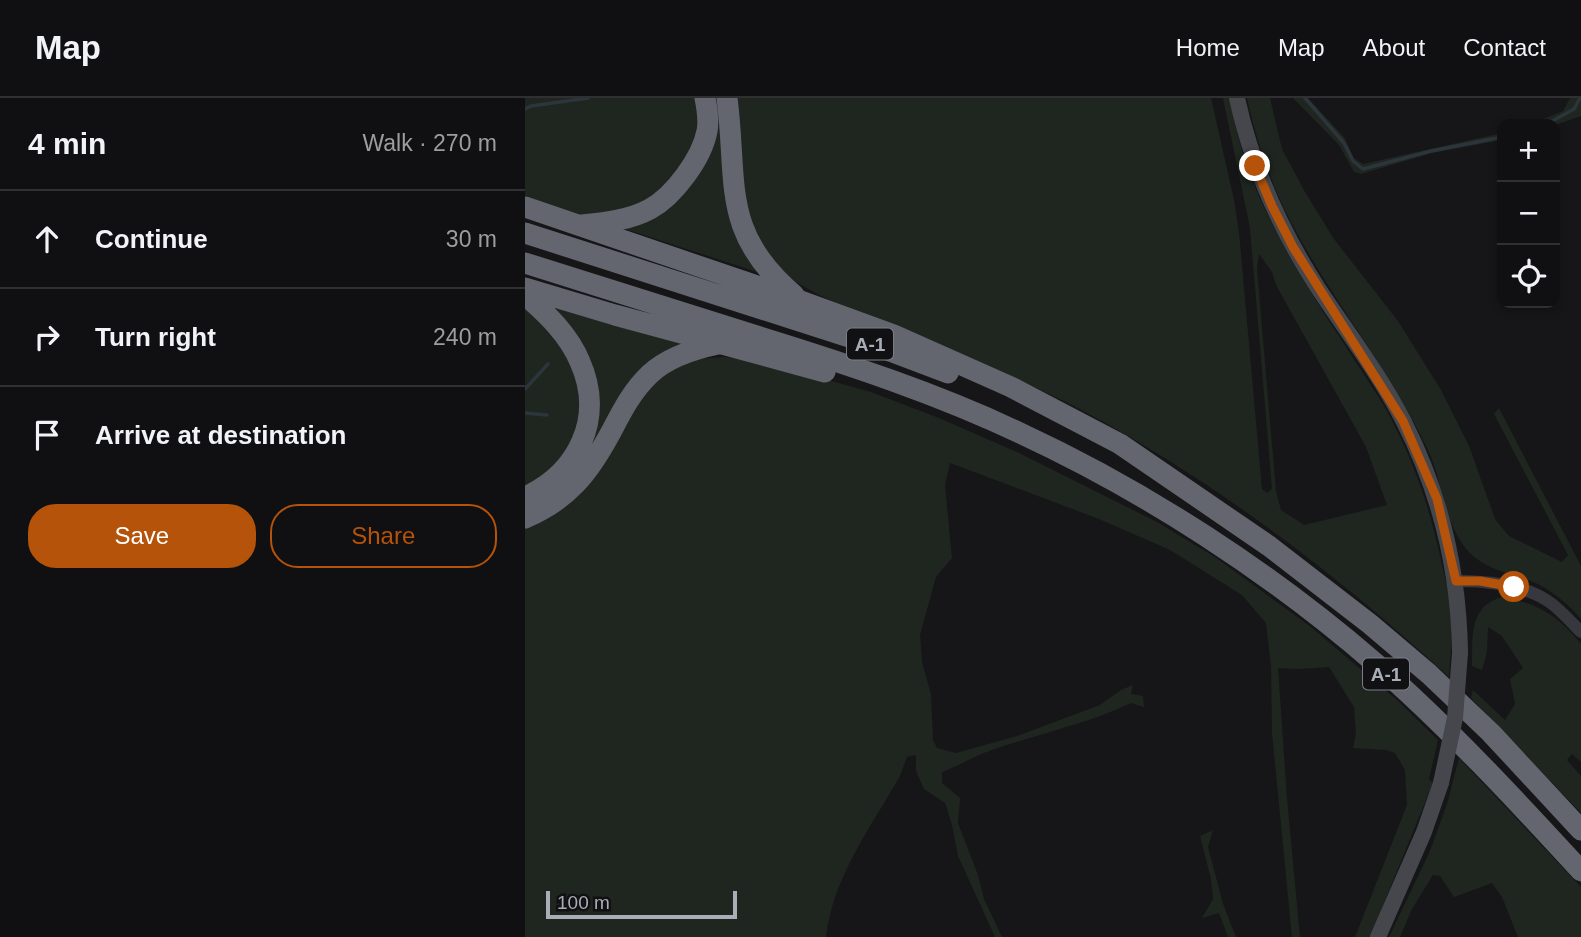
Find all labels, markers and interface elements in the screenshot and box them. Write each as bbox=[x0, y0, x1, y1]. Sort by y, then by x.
text: Map bbox=[35, 29, 101, 66]
text: Home bbox=[1176, 34, 1240, 61]
text: Map bbox=[1278, 34, 1325, 61]
text: About bbox=[1363, 34, 1425, 61]
text: Contact bbox=[1463, 34, 1546, 61]
map controls bbox=[1497, 119, 1560, 308]
button: + bbox=[1497, 119, 1560, 182]
text: 4 min bbox=[28, 127, 106, 160]
text: Walk · 270 m bbox=[362, 130, 497, 156]
route end bbox=[1239, 150, 1270, 181]
button: − bbox=[1497, 182, 1560, 245]
icon: ahead bbox=[28, 220, 66, 258]
text: Continue bbox=[95, 224, 208, 254]
text: 30 m bbox=[446, 226, 497, 252]
button: locate bbox=[1497, 245, 1560, 308]
icon: right bbox=[28, 318, 66, 356]
text: Turn right bbox=[95, 322, 216, 352]
text: 240 m bbox=[433, 324, 497, 350]
road number: A-1 bbox=[847, 328, 893, 360]
icon: arrive bbox=[28, 416, 66, 454]
text: Arrive at destination bbox=[95, 420, 346, 450]
button: Save bbox=[28, 504, 256, 568]
button: Share bbox=[270, 504, 497, 568]
route start bbox=[1498, 571, 1529, 602]
road number: A-1 bbox=[1363, 659, 1409, 690]
scale bar bbox=[546, 888, 737, 920]
text: 100 m bbox=[557, 892, 610, 913]

